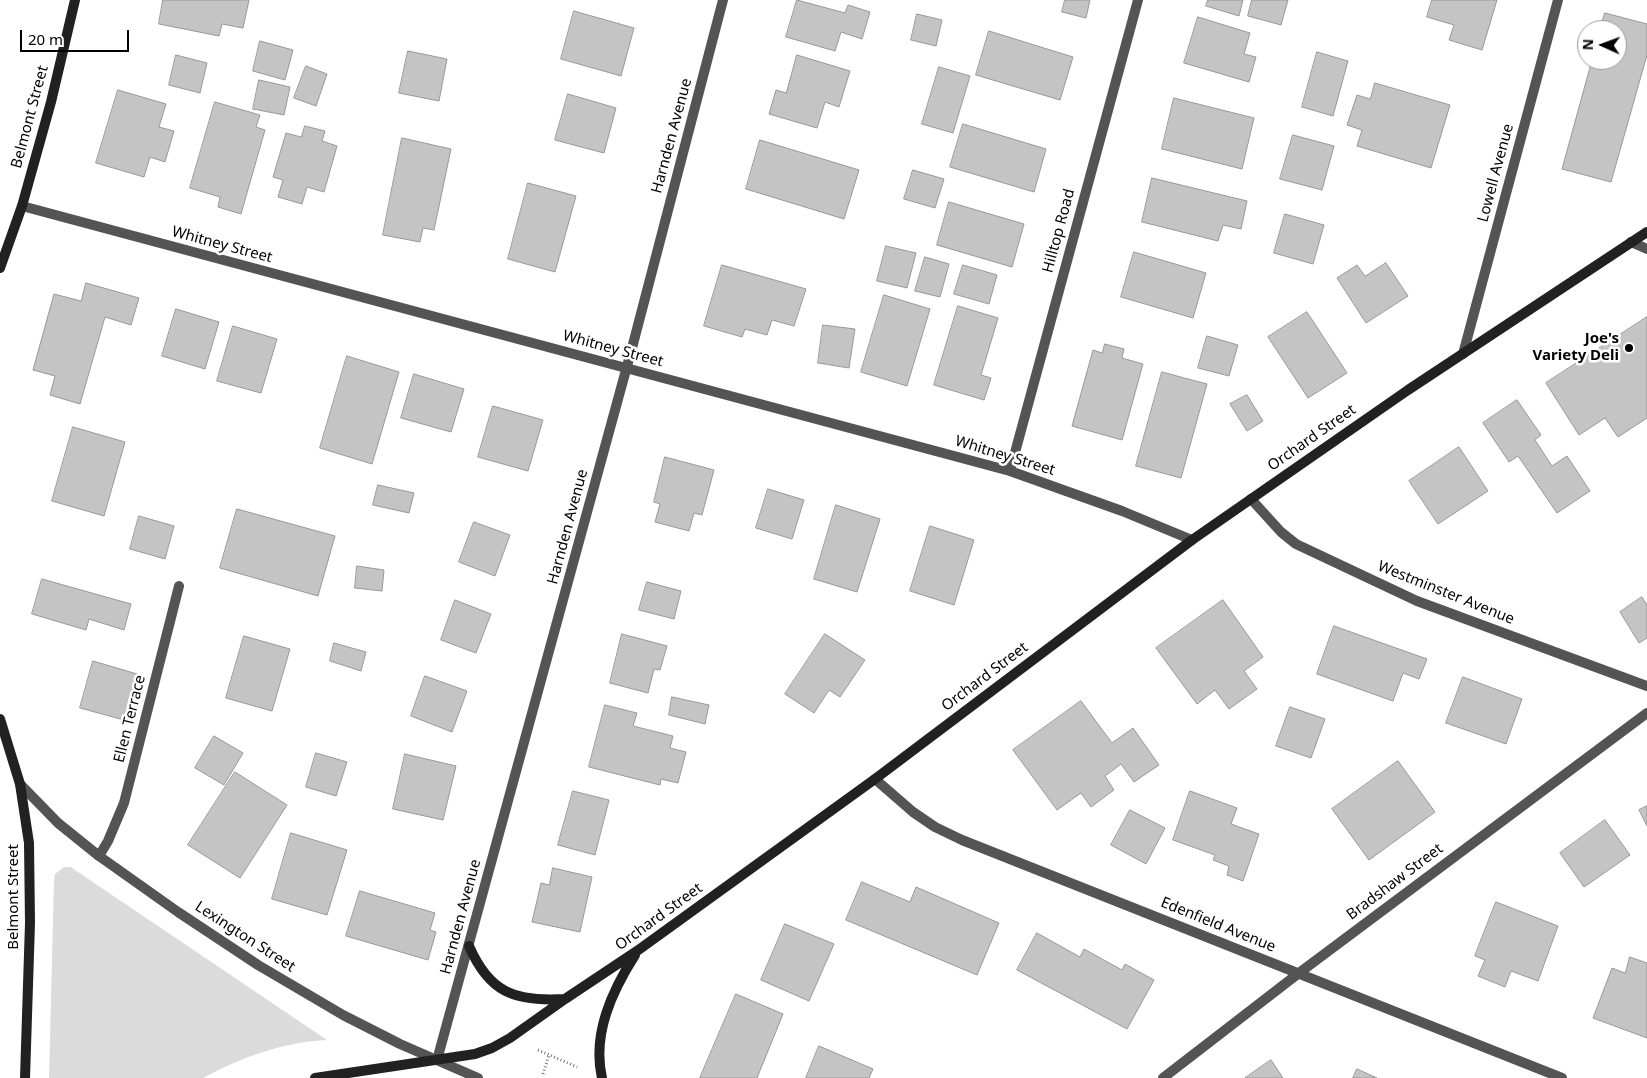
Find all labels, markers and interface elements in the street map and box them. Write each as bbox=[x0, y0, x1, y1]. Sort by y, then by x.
scale bar bbox=[22, 20, 131, 52]
north arrow bbox=[1577, 20, 1627, 70]
text: 20 m bbox=[28, 29, 63, 49]
text: N bbox=[1578, 38, 1597, 51]
street label: Belmont Street bbox=[8, 64, 52, 170]
street label: Harnden Avenue bbox=[648, 76, 696, 196]
street label: Lowell Avenue bbox=[1474, 122, 1518, 224]
street label: Hilltop Road bbox=[1039, 187, 1079, 275]
street label: Whitney Street bbox=[170, 223, 274, 267]
street label: Whitney Street bbox=[561, 327, 665, 371]
place label: Joe's Variety Deli bbox=[1533, 330, 1619, 365]
marker: Joe's Variety Deli bbox=[1623, 342, 1635, 354]
street label: Orchard Street bbox=[1264, 401, 1360, 475]
street label: Whitney Street bbox=[953, 432, 1057, 480]
street label: Harnden Avenue bbox=[544, 467, 592, 587]
street label: Westminster Avenue bbox=[1375, 557, 1517, 629]
street label: Orchard Street bbox=[938, 639, 1032, 715]
street label: Ellen Terrace bbox=[110, 673, 150, 765]
street label: Bradshaw Street bbox=[1343, 840, 1447, 924]
street label: Belmont Street bbox=[5, 844, 23, 950]
street label: Harnden Avenue bbox=[437, 857, 485, 977]
street label: Orchard Street bbox=[612, 879, 706, 955]
street label: Edenfield Avenue bbox=[1158, 894, 1278, 956]
street label: Lexington Street bbox=[192, 898, 298, 976]

